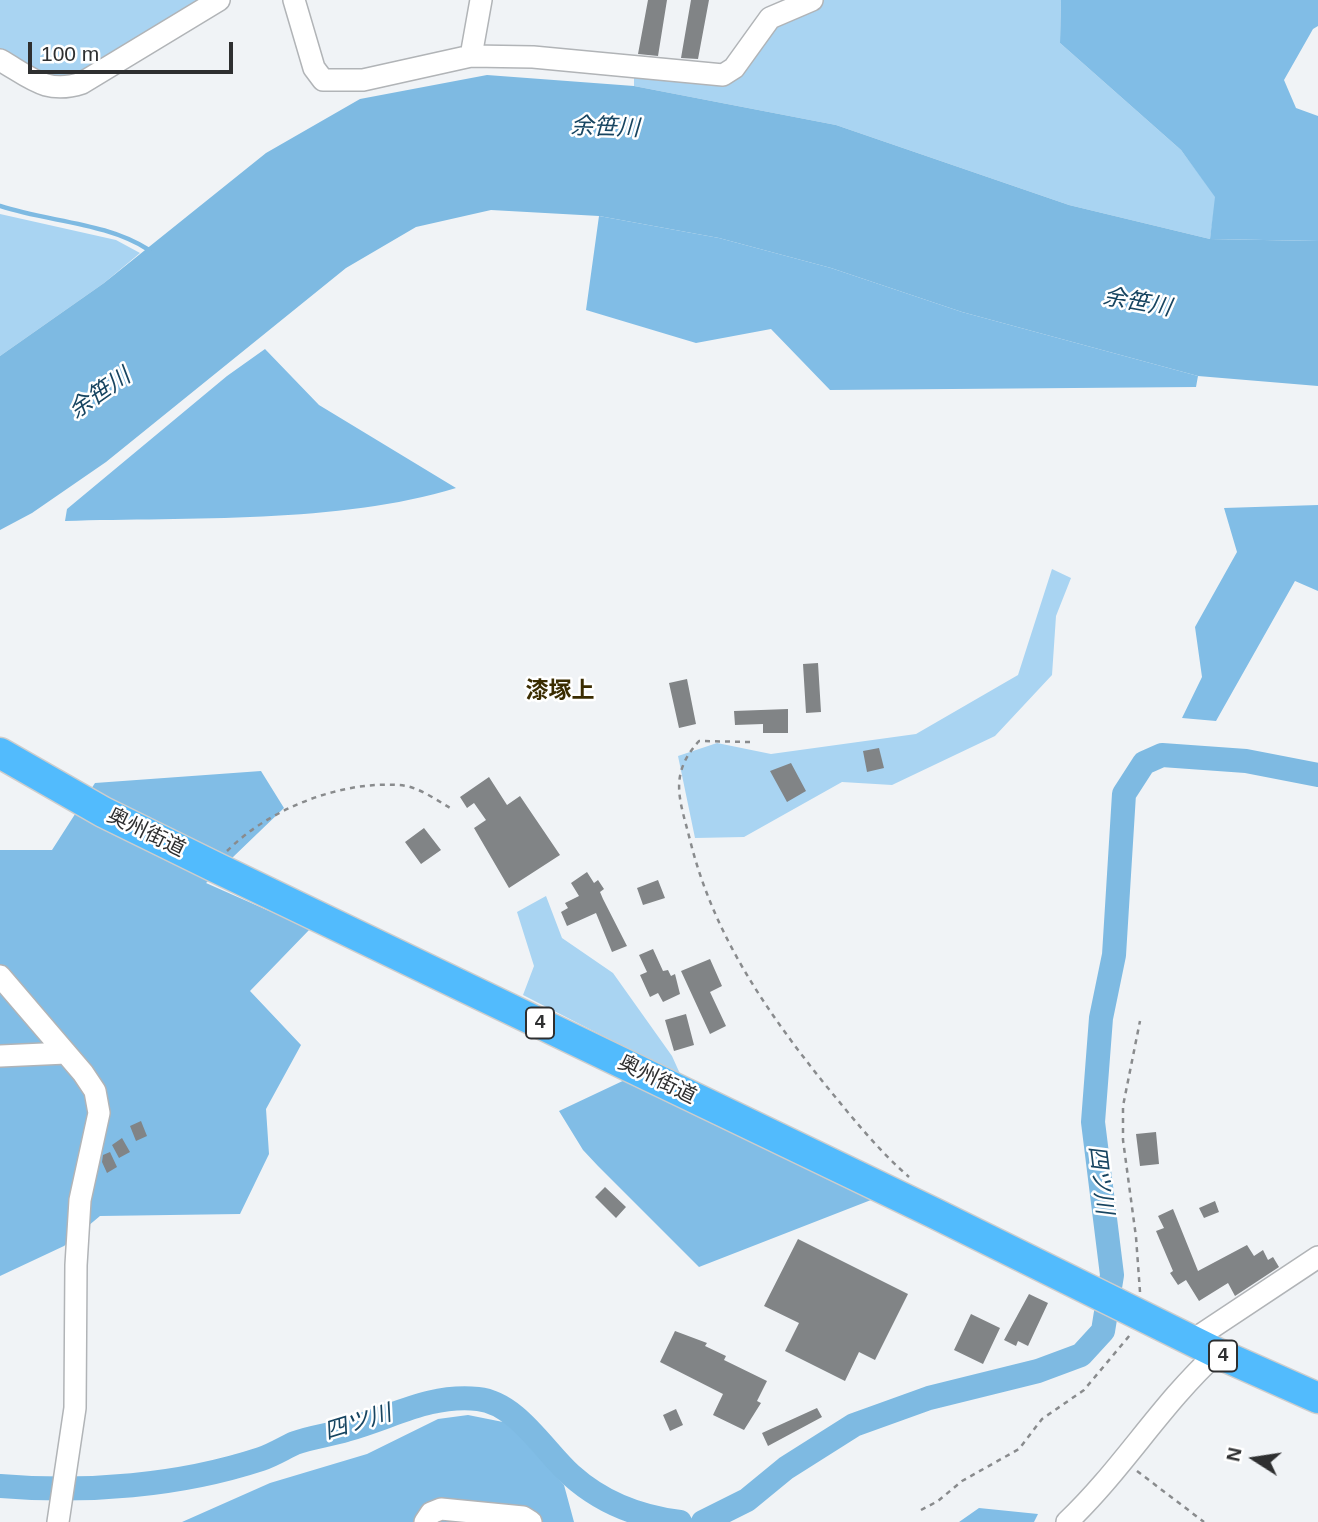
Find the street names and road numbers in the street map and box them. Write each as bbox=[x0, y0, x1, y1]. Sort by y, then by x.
street label: 奥州街道 bbox=[103, 803, 189, 863]
road number: 4 bbox=[526, 1007, 554, 1038]
street label: 奥州街道 bbox=[614, 1050, 700, 1110]
road number: 4 bbox=[1209, 1340, 1237, 1372]

